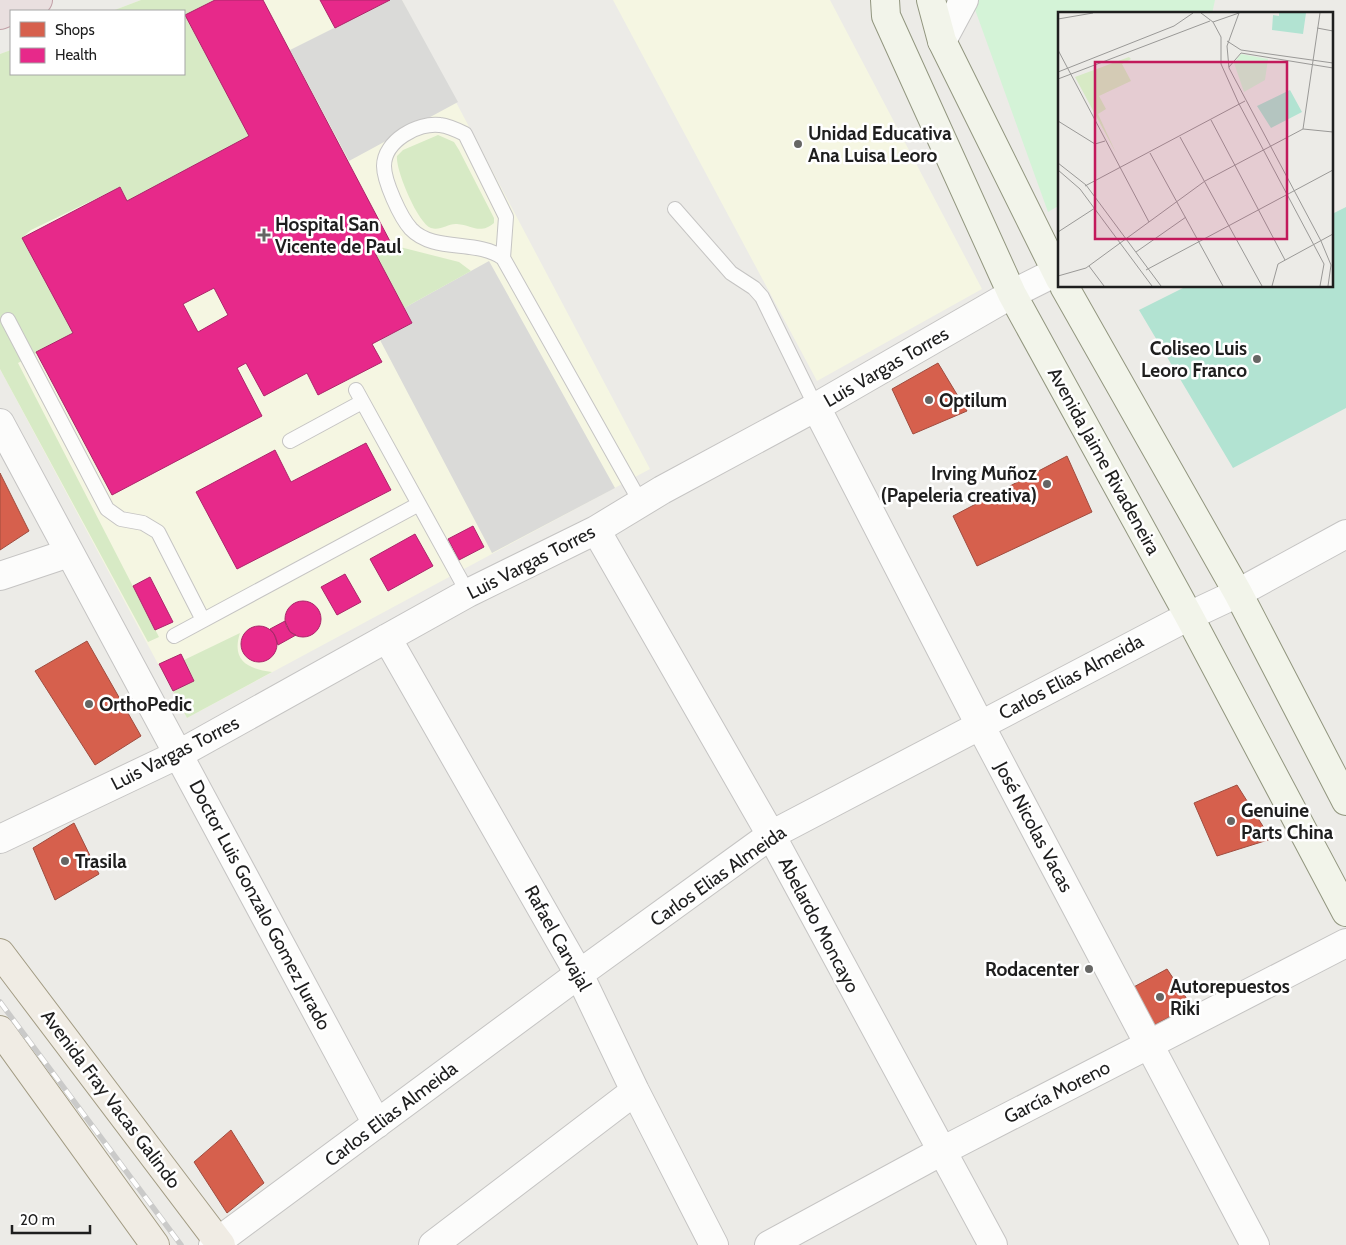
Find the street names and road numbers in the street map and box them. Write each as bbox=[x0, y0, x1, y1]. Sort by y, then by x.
street label: Luis Vargas Torres bbox=[819, 322, 953, 412]
street label: Avenida Jaime Rivadeneira bbox=[1043, 363, 1165, 559]
street label: Luis Vargas Torres bbox=[463, 520, 599, 604]
street label: Carlos Elias Almeida bbox=[995, 629, 1147, 725]
street label: Luis Vargas Torres bbox=[107, 711, 243, 795]
street label: José Nicolas Vacas bbox=[989, 757, 1078, 896]
street label: Doctor Luis Gonzalo Gomez Jurado bbox=[184, 776, 336, 1034]
street label: Carlos Elias Almeida bbox=[646, 821, 790, 931]
street label: Abelardo Moncayo bbox=[774, 853, 864, 997]
street label: Rafael Carvajal bbox=[520, 881, 597, 995]
street label: Avenida Fray Vacas Galindo bbox=[36, 1005, 186, 1193]
street label: García Moreno bbox=[1000, 1055, 1114, 1129]
street label: Carlos Elias Almeida bbox=[320, 1057, 462, 1171]

